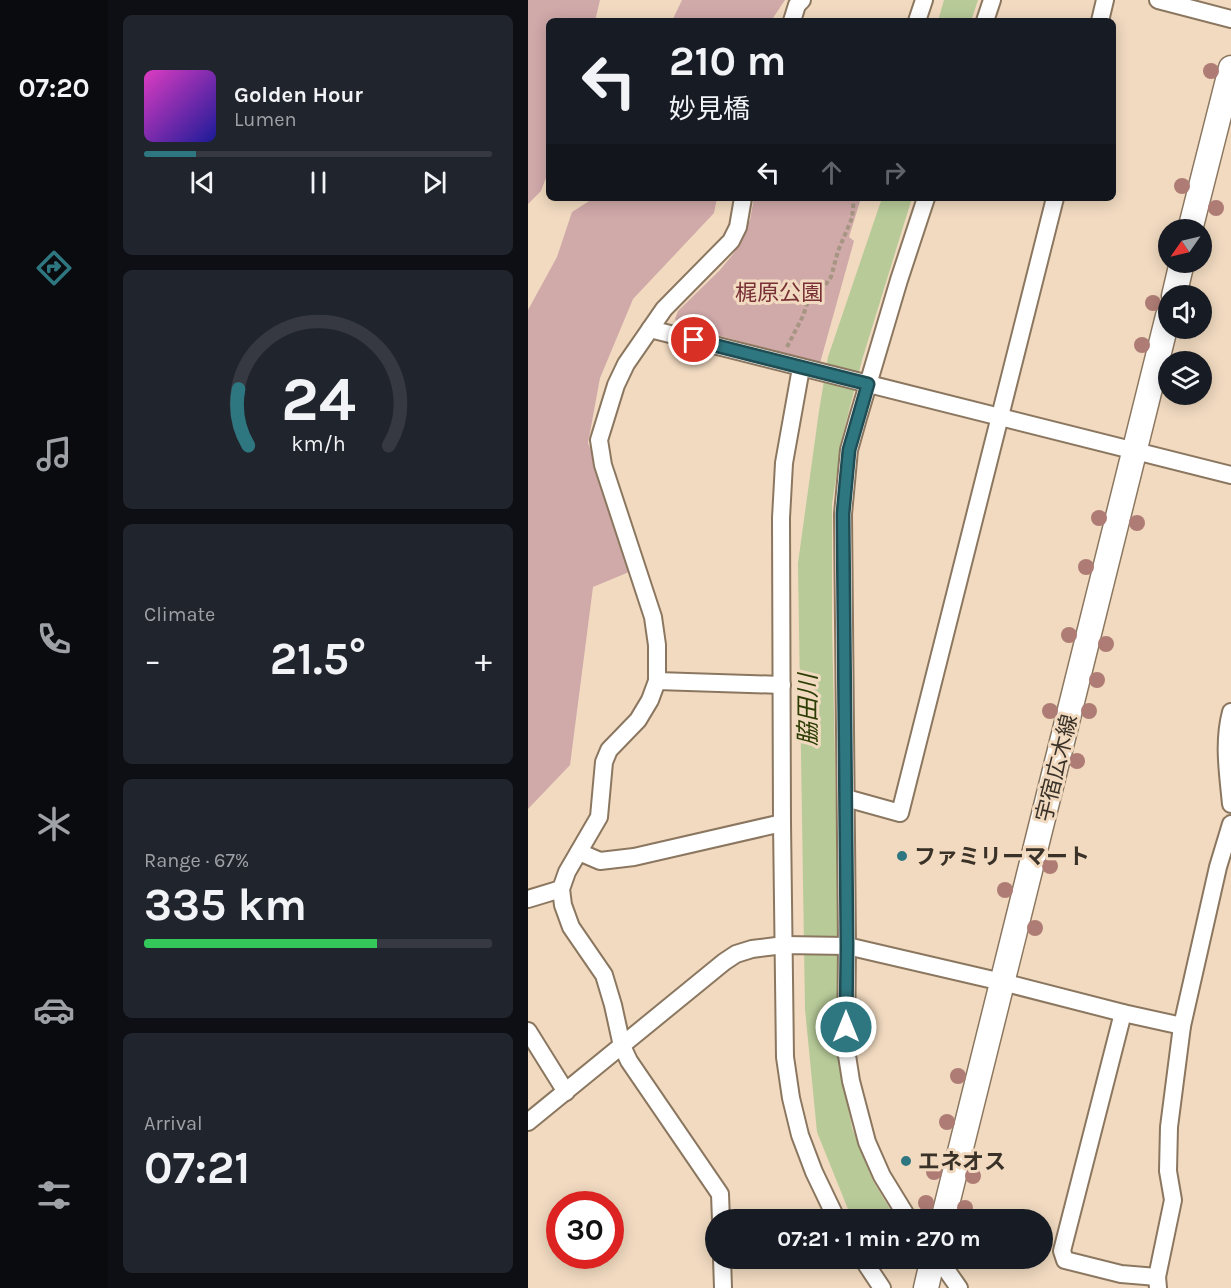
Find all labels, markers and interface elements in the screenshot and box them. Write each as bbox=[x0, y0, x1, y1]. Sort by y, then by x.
text: 210 m bbox=[669, 36, 786, 86]
icon: left bbox=[570, 42, 648, 120]
text: 07:20 bbox=[18, 72, 90, 104]
text: Golden Hour bbox=[234, 82, 363, 108]
text: 妙見橋 bbox=[669, 93, 750, 125]
text: Lumen bbox=[234, 108, 297, 131]
icon: left bbox=[752, 156, 785, 189]
icon: ahead bbox=[815, 156, 848, 189]
icon: right bbox=[878, 156, 911, 189]
icon: previous bbox=[186, 166, 219, 199]
icon: pause bbox=[302, 166, 335, 199]
icon: next bbox=[418, 166, 451, 199]
north arrow bbox=[1158, 219, 1212, 273]
map controls bbox=[1158, 219, 1212, 405]
icon: directions bbox=[33, 247, 75, 289]
park label: 梶原公園 bbox=[735, 280, 823, 306]
button: sound bbox=[1158, 285, 1212, 339]
pin bbox=[668, 314, 719, 365]
icon: arrive bbox=[677, 323, 710, 356]
button: layers bbox=[1158, 351, 1212, 405]
text: 24 bbox=[281, 364, 355, 437]
text: km/h bbox=[291, 432, 345, 457]
icon: music bbox=[33, 433, 75, 475]
text: Climate bbox=[144, 603, 215, 626]
icon: phone bbox=[33, 618, 75, 660]
text: 21.5° bbox=[270, 633, 366, 685]
text: − bbox=[144, 641, 161, 679]
text: + bbox=[475, 641, 492, 679]
water label: 脇田川 bbox=[794, 671, 822, 746]
street label: 宇宿広木線 bbox=[1031, 712, 1083, 825]
icon: climate bbox=[33, 803, 75, 845]
place label: ファミリーマート bbox=[914, 844, 1090, 870]
text: Range · 67% bbox=[144, 849, 249, 872]
marker: ファミリーマート bbox=[895, 849, 909, 863]
text: 335 km bbox=[144, 879, 307, 931]
icon: car bbox=[33, 989, 75, 1031]
position arrow bbox=[814, 995, 878, 1059]
text: Arrival bbox=[144, 1112, 203, 1135]
text: 07:21 bbox=[144, 1142, 250, 1194]
place label: エネオス bbox=[918, 1149, 1006, 1175]
marker: エネオス bbox=[899, 1154, 913, 1168]
icon: filters bbox=[33, 1174, 75, 1216]
speed limit sign: 30 bbox=[546, 1191, 624, 1269]
text: 07:21 · 1 min · 270 m bbox=[777, 1226, 981, 1252]

